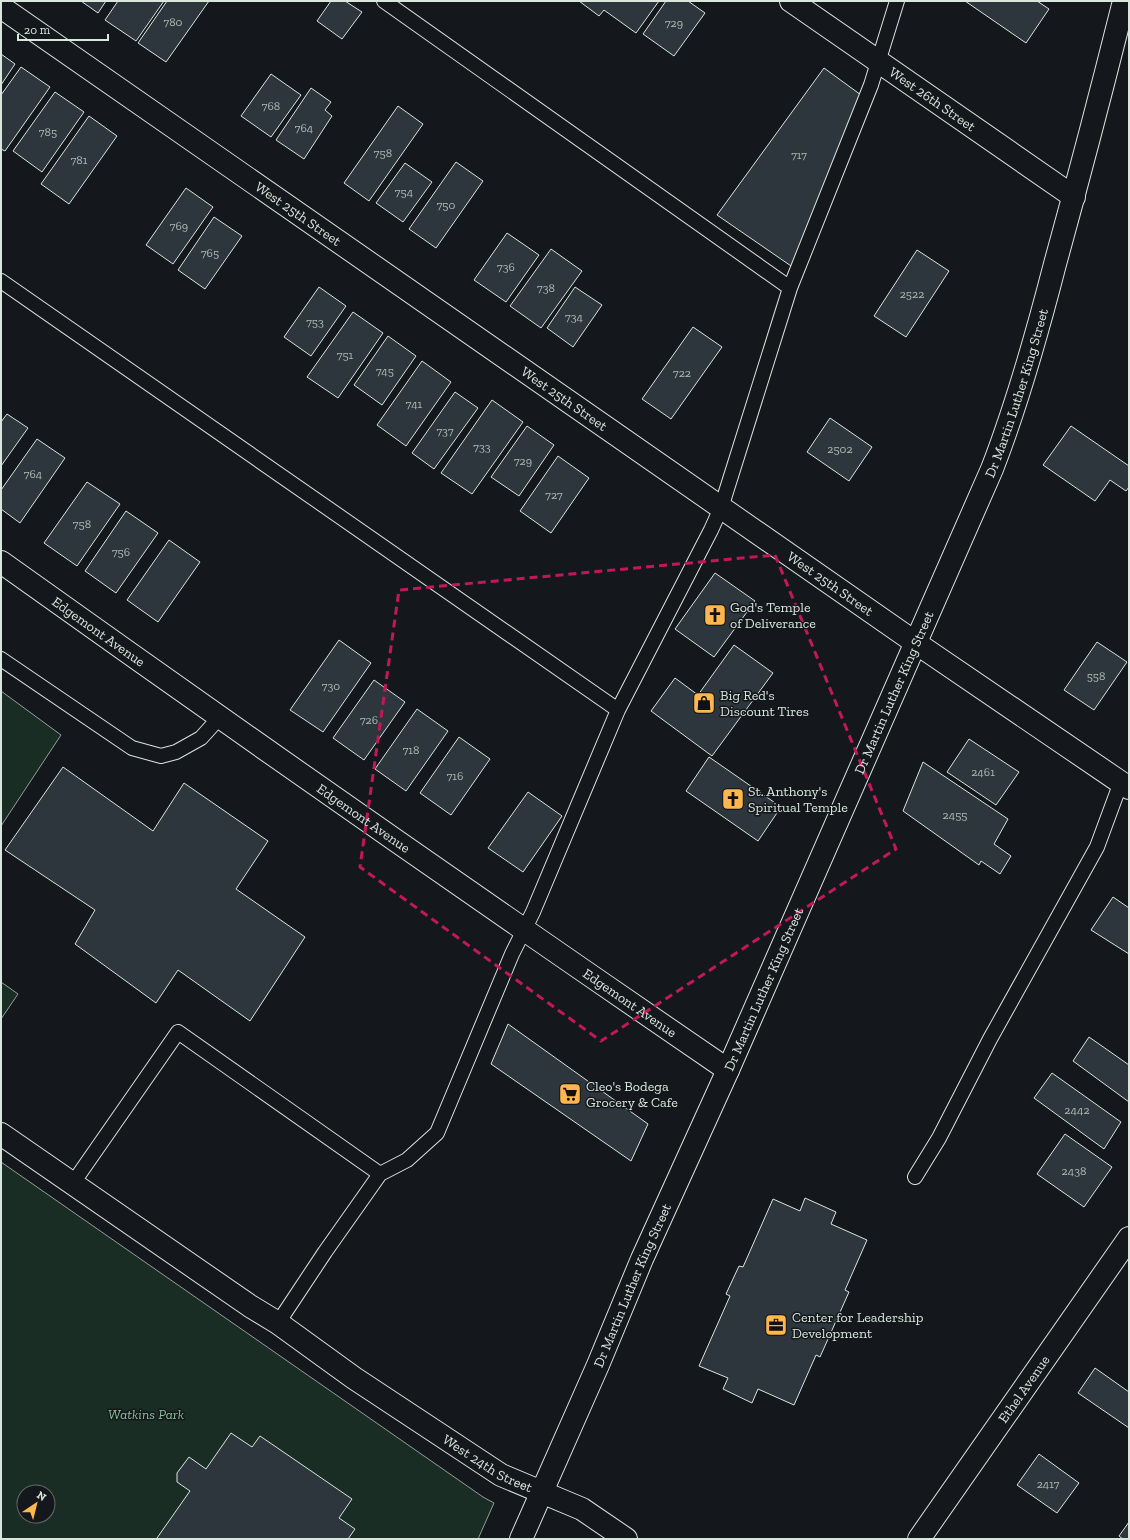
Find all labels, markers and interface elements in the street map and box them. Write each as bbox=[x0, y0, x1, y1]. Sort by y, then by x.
house number: 780 bbox=[163, 15, 183, 29]
scale bar bbox=[18, 16, 108, 42]
house number: 729 bbox=[665, 16, 683, 30]
text: 20 m bbox=[24, 23, 51, 37]
street label: West 26th Street bbox=[886, 63, 980, 135]
house number: 768 bbox=[262, 99, 280, 113]
house number: 764 bbox=[295, 121, 314, 135]
house number: 785 bbox=[39, 125, 57, 139]
house number: 758 bbox=[374, 146, 392, 160]
house number: 717 bbox=[791, 148, 807, 162]
house number: 781 bbox=[71, 153, 88, 167]
street label: West 25th Street bbox=[252, 178, 345, 250]
house number: 754 bbox=[395, 185, 414, 199]
house number: 750 bbox=[437, 198, 455, 212]
house number: 769 bbox=[170, 219, 188, 233]
house number: 765 bbox=[201, 246, 219, 260]
house number: 736 bbox=[497, 260, 515, 274]
house number: 738 bbox=[537, 281, 555, 295]
house number: 2522 bbox=[900, 287, 924, 301]
street label: Dr Martin Luther King Street bbox=[981, 306, 1052, 480]
house number: 734 bbox=[565, 310, 584, 324]
house number: 753 bbox=[306, 315, 324, 329]
house number: 751 bbox=[337, 348, 354, 362]
street label: West 25th Street bbox=[518, 363, 611, 435]
house number: 745 bbox=[376, 364, 394, 378]
house number: 722 bbox=[673, 366, 691, 380]
house number: 741 bbox=[406, 397, 423, 411]
house number: 737 bbox=[436, 424, 454, 438]
house number: 733 bbox=[473, 440, 491, 454]
house number: 2502 bbox=[827, 442, 853, 456]
house number: 729 bbox=[514, 454, 532, 468]
house number: 764 bbox=[24, 467, 43, 481]
house number: 727 bbox=[545, 488, 563, 502]
house number: 758 bbox=[73, 517, 91, 531]
house number: 756 bbox=[112, 545, 130, 559]
street label: West 25th Street bbox=[784, 548, 877, 620]
street label: Edgemont Avenue bbox=[49, 593, 149, 671]
place label: God's Temple of Deliverance bbox=[730, 599, 816, 632]
church icon: God's Temple of Deliverance bbox=[702, 602, 728, 628]
street label: Dr Martin Luther King Street bbox=[851, 608, 937, 777]
house number: 558 bbox=[1087, 669, 1105, 683]
house number: 730 bbox=[322, 679, 340, 693]
place label: Big Red's Discount Tires bbox=[720, 687, 809, 720]
shop icon: Big Red's Discount Tires bbox=[691, 690, 717, 716]
house number: 726 bbox=[360, 713, 378, 727]
house number: 718 bbox=[403, 743, 419, 757]
house number: 2461 bbox=[971, 765, 995, 779]
house number: 716 bbox=[447, 769, 463, 783]
street label: Edgemont Avenue bbox=[314, 780, 414, 857]
place label: St. Anthony's Spiritual Temple bbox=[748, 783, 848, 816]
church icon: St. Anthony's Spiritual Temple bbox=[720, 786, 746, 812]
house number: 2455 bbox=[943, 808, 967, 822]
street label: Dr Martin Luther King Street bbox=[720, 904, 807, 1073]
street label: Edgemont Avenue bbox=[580, 965, 680, 1041]
place label: Cleo's Bodega Grocery & Cafe bbox=[586, 1078, 678, 1111]
supermarket icon: Cleo's Bodega Grocery & Cafe bbox=[557, 1081, 583, 1107]
house number: 2442 bbox=[1064, 1103, 1090, 1117]
house number: 2438 bbox=[1062, 1164, 1086, 1178]
street label: Dr Martin Luther King Street bbox=[590, 1200, 675, 1370]
place label: Center for Leadership Development bbox=[792, 1309, 924, 1342]
office icon: Center for Leadership Development bbox=[763, 1312, 789, 1338]
street label: Ethel Avenue bbox=[994, 1351, 1053, 1426]
park label: Watkins Park bbox=[108, 1406, 184, 1423]
street label: West 24th Street bbox=[440, 1430, 536, 1496]
house number: 2417 bbox=[1037, 1477, 1060, 1491]
north arrow bbox=[16, 1484, 56, 1524]
text: N bbox=[34, 1488, 49, 1504]

